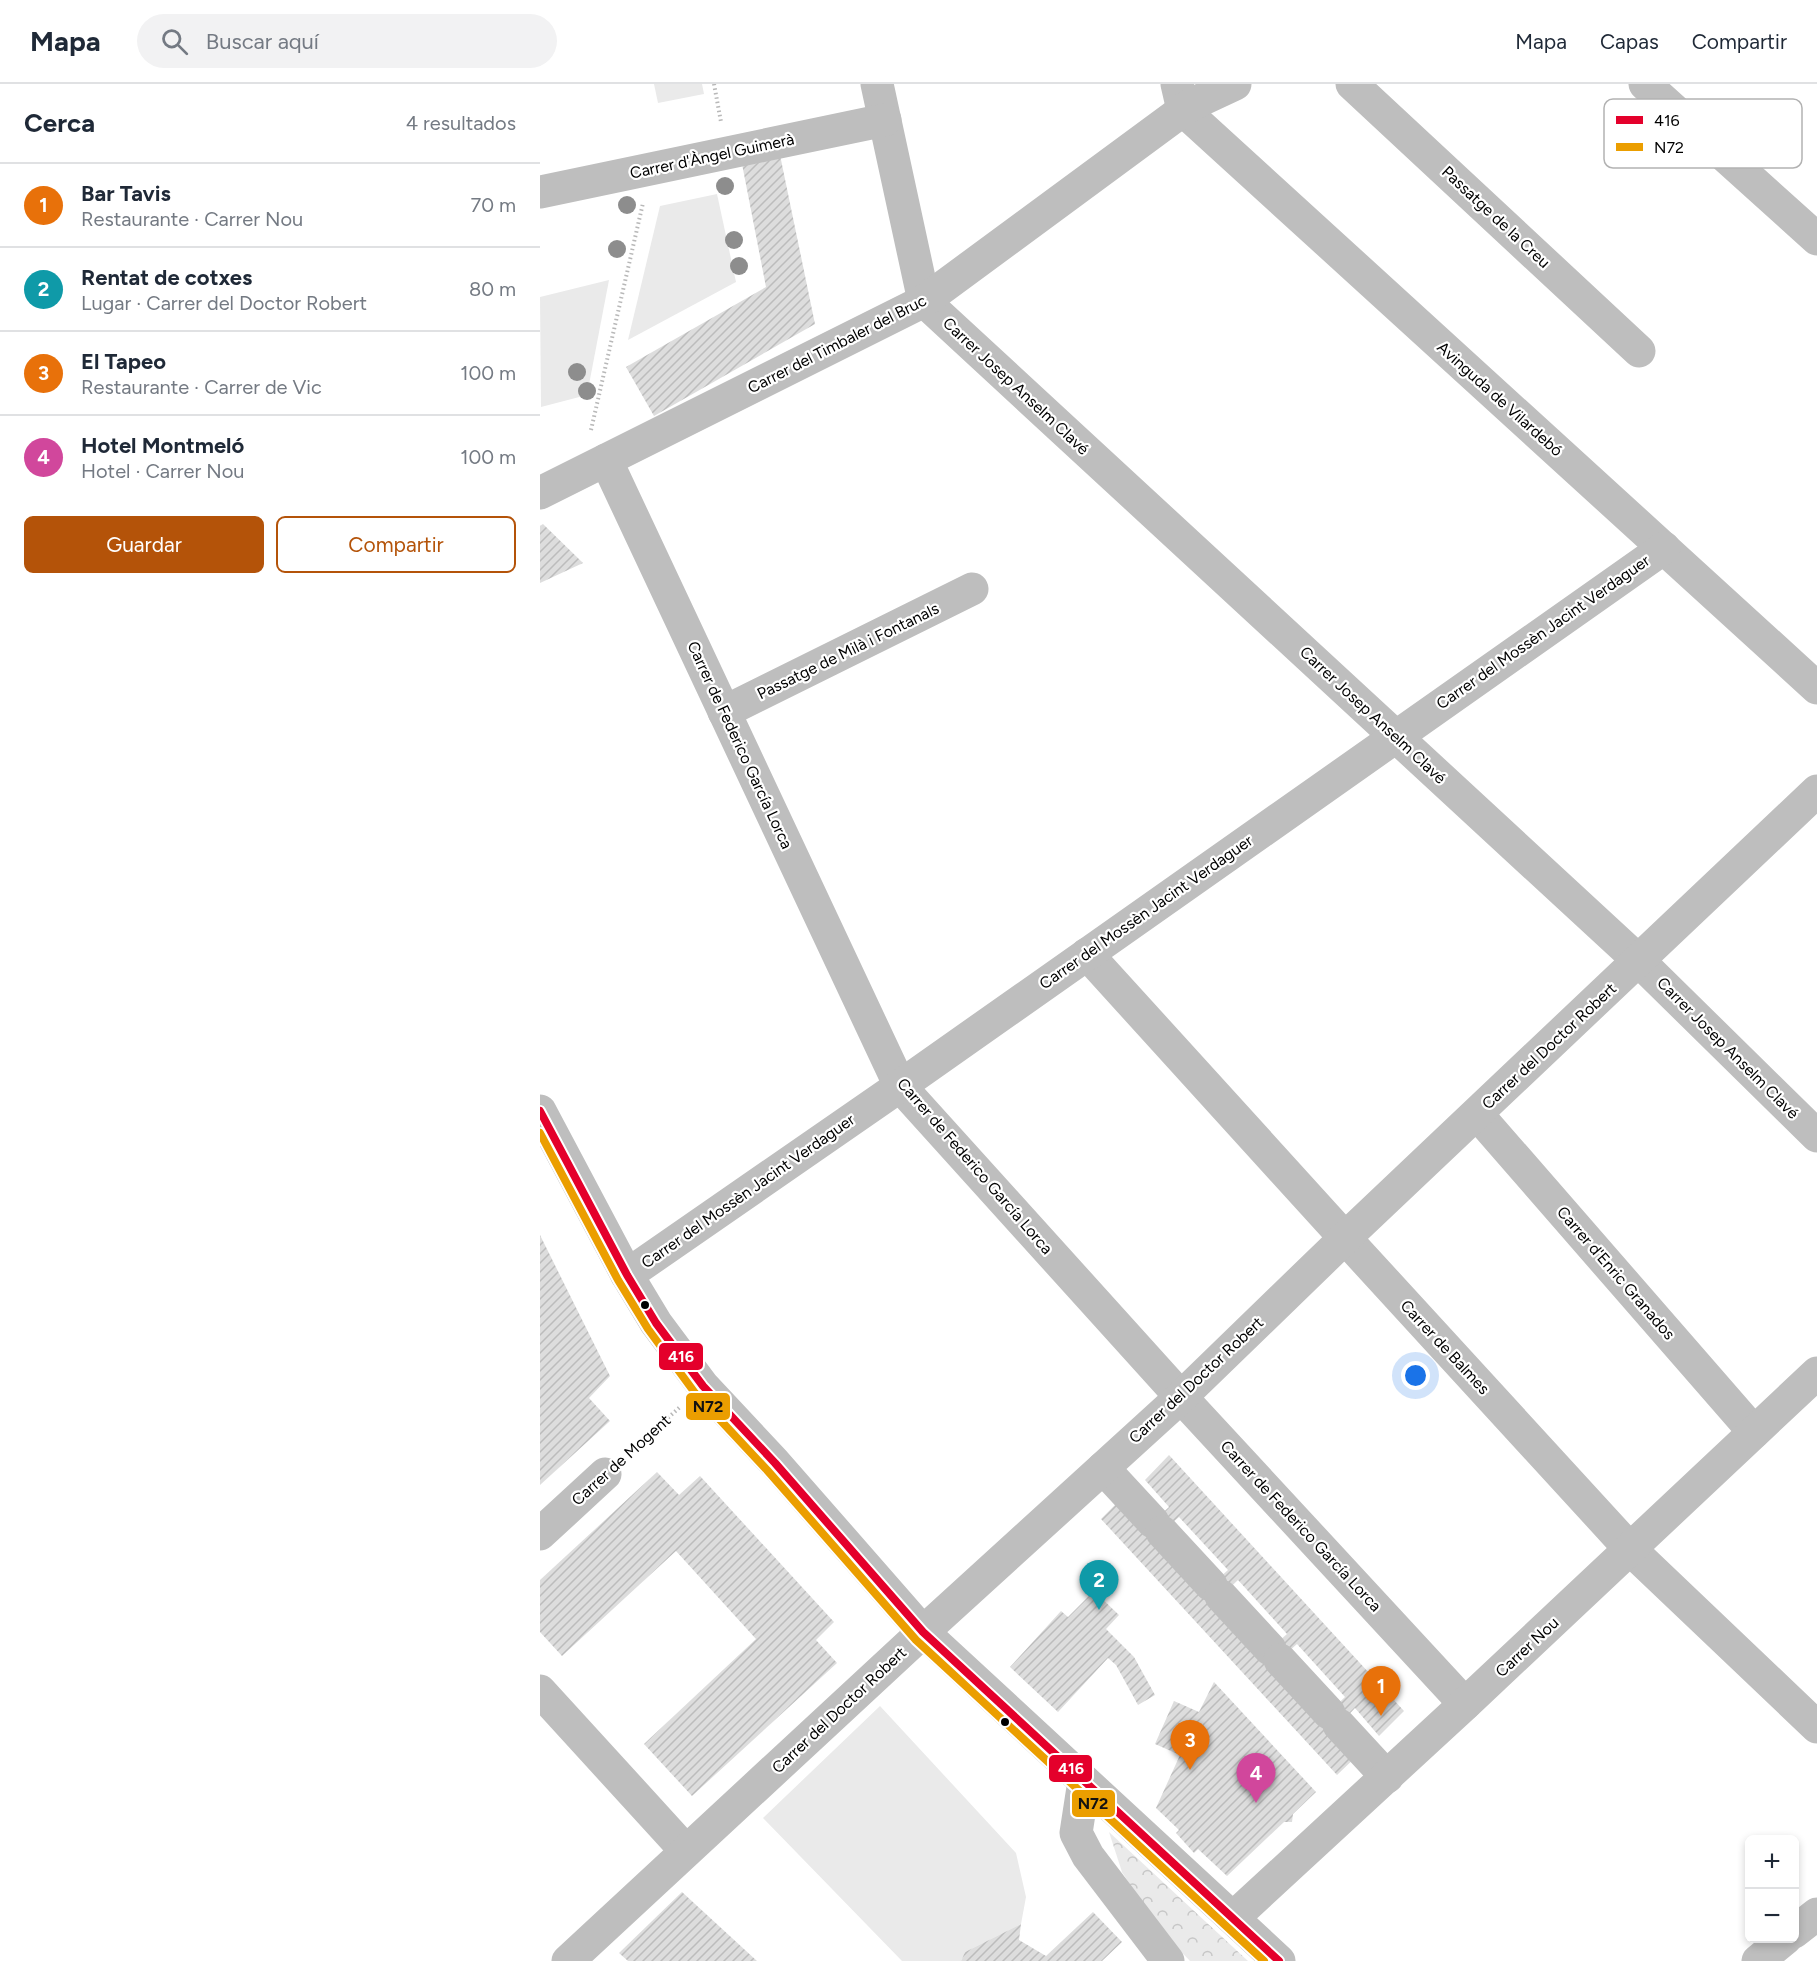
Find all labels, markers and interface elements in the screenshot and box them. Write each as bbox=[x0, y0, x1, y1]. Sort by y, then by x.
search box bbox=[137, 14, 557, 68]
text: Mapa bbox=[30, 24, 101, 58]
icon: search bbox=[158, 25, 191, 58]
text: Buscar aquí bbox=[206, 28, 319, 55]
text: Mapa bbox=[1515, 29, 1567, 54]
text: Capas bbox=[1600, 29, 1659, 54]
text: Compartir bbox=[1692, 29, 1787, 54]
legend bbox=[1604, 99, 1802, 168]
text: Cerca bbox=[24, 107, 95, 139]
text: 4 resultados bbox=[406, 111, 516, 135]
text: 416 bbox=[1654, 111, 1680, 130]
street label: Carrer d'Àngel Guimerà bbox=[628, 129, 796, 183]
text: N72 bbox=[1654, 138, 1684, 157]
street label: Passatge de la Creu bbox=[1438, 162, 1554, 272]
text: Bar Tavis bbox=[81, 180, 171, 207]
text: 1 bbox=[39, 193, 48, 217]
text: 70 m bbox=[470, 193, 516, 217]
text: Restaurante · Carrer Nou bbox=[81, 207, 303, 231]
text: Rentat de cotxes bbox=[81, 264, 252, 291]
text: 2 bbox=[38, 277, 49, 301]
text: 80 m bbox=[469, 277, 516, 301]
street label: Carrer del Timbaler del Bruc bbox=[745, 290, 930, 397]
text: Lugar · Carrer del Doctor Robert bbox=[81, 291, 367, 315]
street label: Carrer Josep Anselm Clavé bbox=[939, 313, 1093, 459]
street label: Avinguda de Vilardebó bbox=[1433, 338, 1567, 460]
text: El Tapeo bbox=[81, 348, 166, 375]
text: 3 bbox=[38, 361, 49, 385]
text: 100 m bbox=[460, 361, 516, 385]
text: Restaurante · Carrer de Vic bbox=[81, 375, 322, 399]
text: Hotel Montmeló bbox=[81, 432, 244, 459]
text: 4 bbox=[37, 445, 50, 469]
text: 100 m bbox=[460, 445, 516, 469]
text: Hotel · Carrer Nou bbox=[81, 459, 244, 483]
button: Guardar bbox=[24, 516, 264, 573]
button: Compartir bbox=[276, 516, 516, 573]
street label: Carrer del Mossèn Jacint Verdaguer bbox=[1433, 551, 1654, 713]
street label: Passatge de Milà i Fontanals bbox=[754, 599, 942, 703]
street label: Carrer de Federico García Lorca bbox=[683, 638, 797, 852]
street label: Carrer Josep Anselm Clavé bbox=[1296, 642, 1450, 788]
street label: Carrer del Mossèn Jacint Verdaguer bbox=[1036, 831, 1257, 993]
street label: Carrer Josep Anselm Clavé bbox=[1653, 973, 1803, 1123]
street label: Carrer del Doctor Robert bbox=[1478, 979, 1620, 1113]
street label: Carrer de Federico García Lorca bbox=[893, 1074, 1057, 1258]
street label: Carrer del Mossèn Jacint Verdaguer bbox=[638, 1110, 859, 1272]
street label: Carrer d'Enric Granados bbox=[1553, 1203, 1679, 1343]
street label: Carrer de Balmes bbox=[1396, 1296, 1494, 1398]
unlabelled marker bbox=[639, 1299, 651, 1311]
street label: Carrer del Doctor Robert bbox=[1125, 1313, 1267, 1447]
line badge: 416 bbox=[658, 1342, 704, 1371]
text: 416 bbox=[668, 1347, 694, 1366]
your location bbox=[1401, 1361, 1430, 1390]
line badge: N72 bbox=[685, 1392, 731, 1421]
text: N72 bbox=[693, 1397, 723, 1416]
street label: Carrer de Mogent bbox=[568, 1411, 674, 1509]
street label: Carrer de Federico García Lorca bbox=[1217, 1436, 1385, 1616]
pin: 2 bbox=[1080, 1560, 1118, 1610]
street label: Carrer Nou bbox=[1492, 1613, 1562, 1681]
street label: Carrer del Doctor Robert bbox=[768, 1643, 910, 1777]
pin: 1 bbox=[1362, 1666, 1400, 1716]
unlabelled marker bbox=[999, 1716, 1011, 1728]
pin: 3 bbox=[1170, 1720, 1210, 1770]
line badge: 416 bbox=[1048, 1754, 1093, 1783]
pin: 4 bbox=[1236, 1754, 1276, 1803]
text: 416 bbox=[1058, 1759, 1084, 1778]
line badge: N72 bbox=[1071, 1789, 1116, 1818]
text: N72 bbox=[1078, 1794, 1108, 1813]
map controls bbox=[1745, 1835, 1799, 1943]
button: + bbox=[1745, 1835, 1799, 1889]
button: − bbox=[1745, 1889, 1799, 1943]

